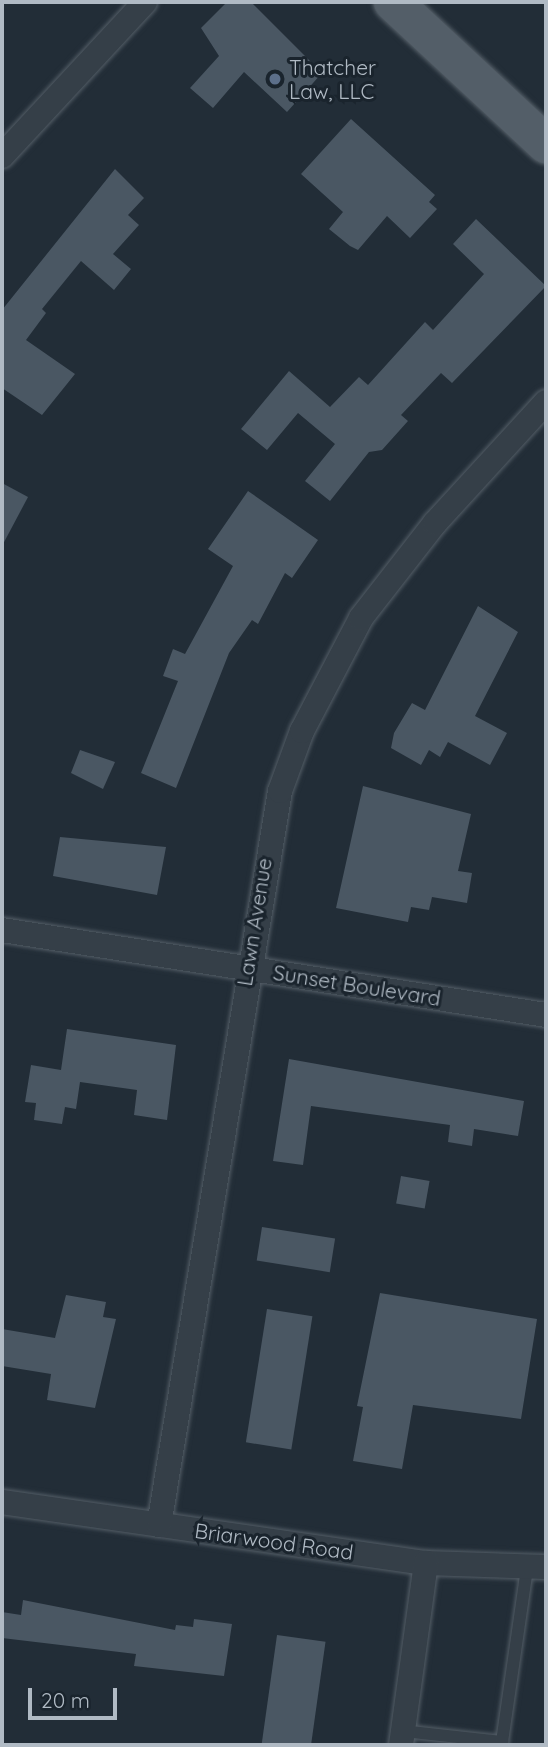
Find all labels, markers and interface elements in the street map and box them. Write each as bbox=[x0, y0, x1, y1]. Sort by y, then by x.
place label: Thatcher Law, LLC bbox=[289, 54, 376, 104]
marker: Thatcher Law, LLC bbox=[267, 71, 283, 87]
street label: Lawn Avenue bbox=[231, 856, 277, 988]
street label: Sunset Boulevard bbox=[271, 959, 443, 1011]
street label: Briarwood Road bbox=[193, 1517, 355, 1565]
scale bar bbox=[32, 1674, 121, 1718]
text: 20 m bbox=[41, 1687, 90, 1713]

